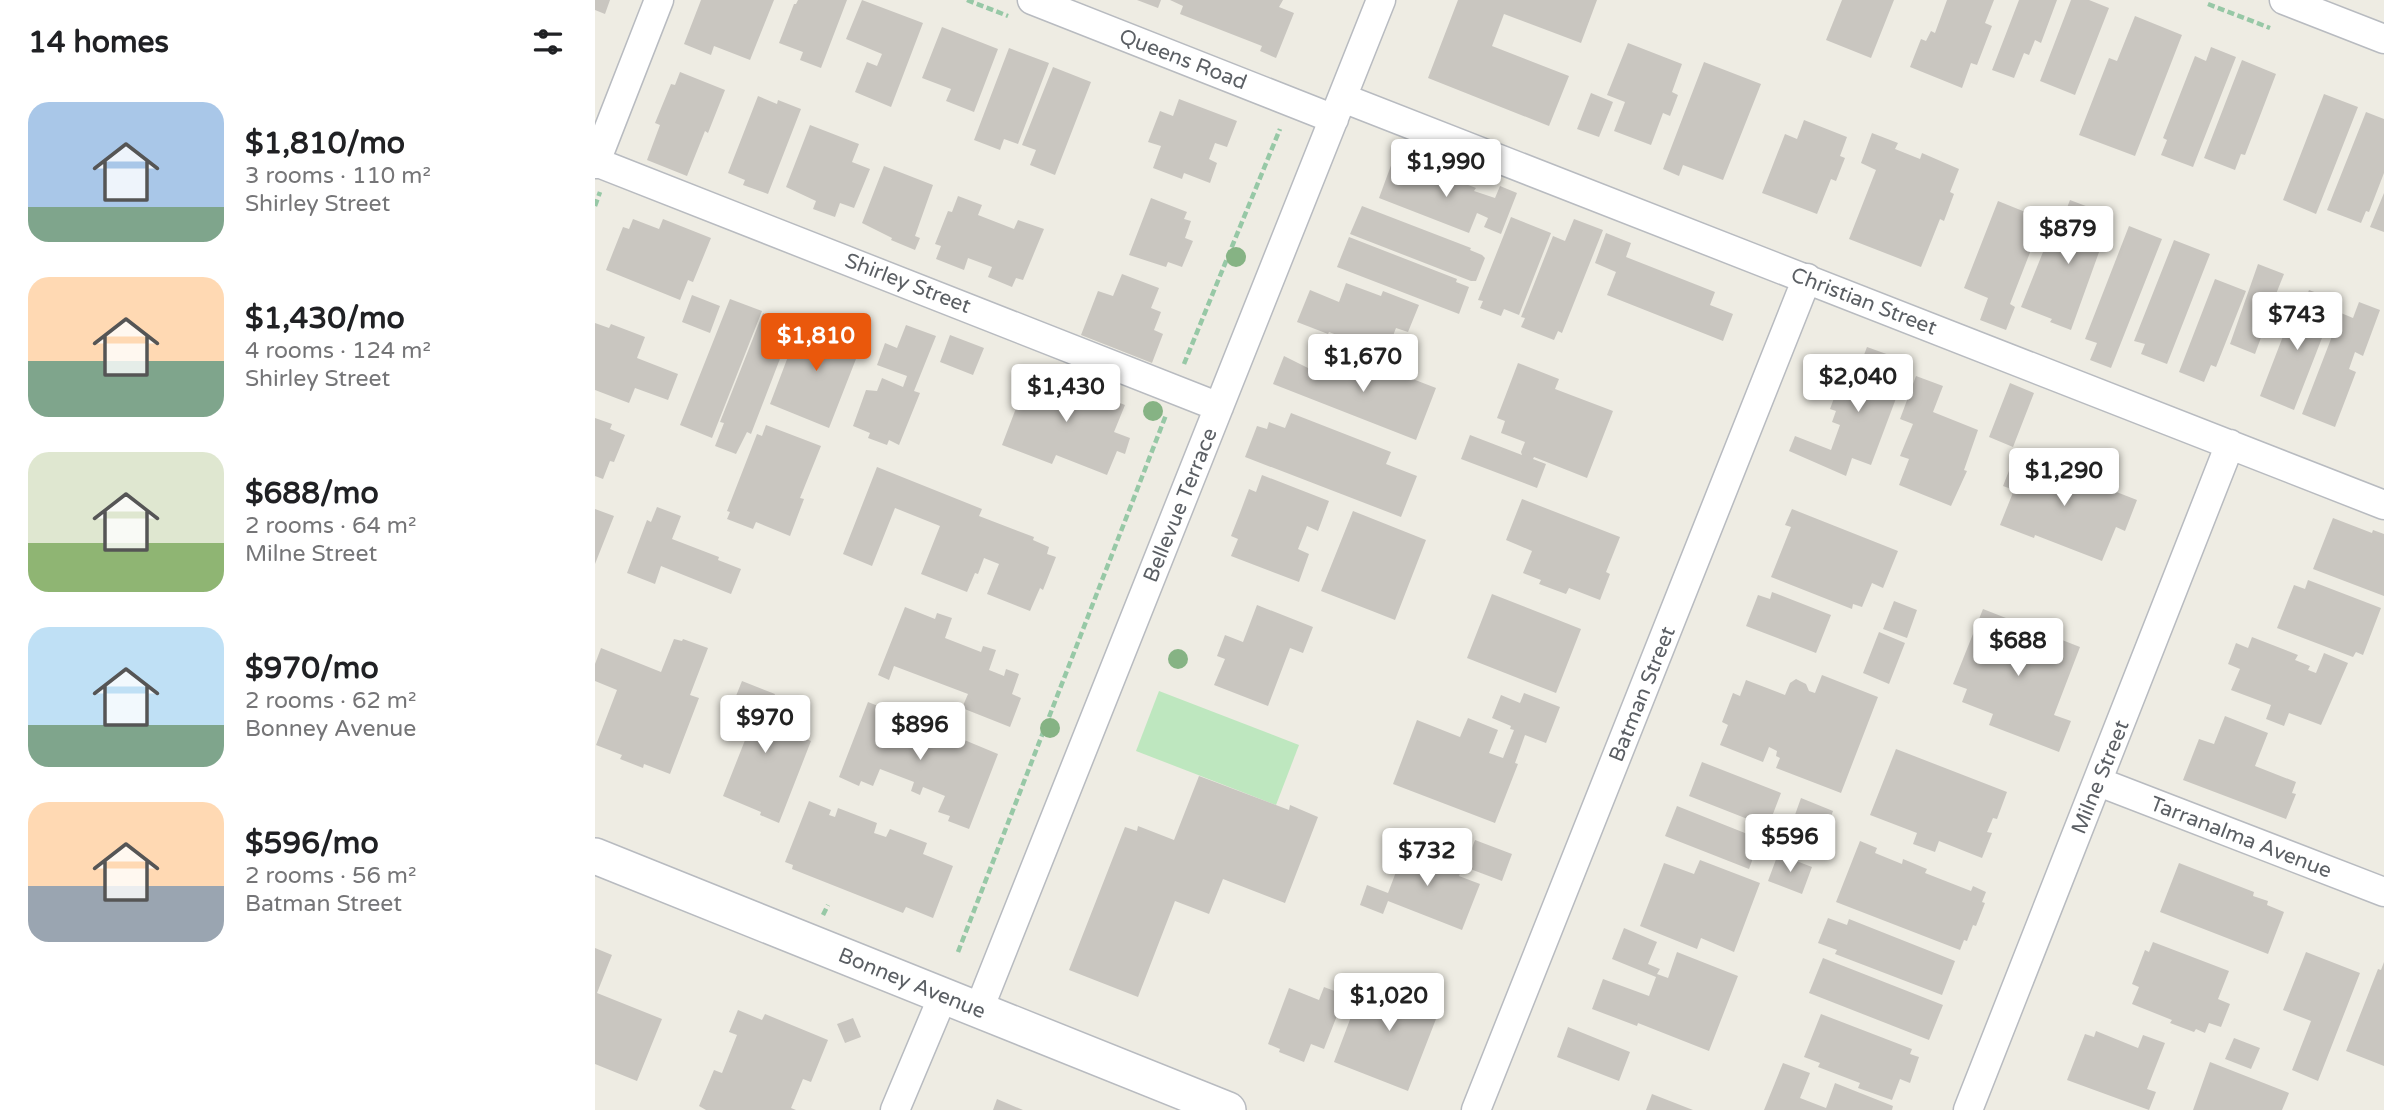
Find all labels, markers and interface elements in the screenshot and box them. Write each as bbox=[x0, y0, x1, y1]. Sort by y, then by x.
icon: filters bbox=[529, 23, 567, 61]
text: 14 homes bbox=[28, 24, 169, 61]
street label: Queens Road bbox=[1116, 24, 1250, 95]
text: $1,810/mo bbox=[245, 125, 405, 162]
icon: home bbox=[84, 130, 168, 214]
pin: $1,990 bbox=[1389, 140, 1503, 199]
text: $1,990 bbox=[1407, 148, 1485, 176]
text: 3 rooms · 110 m² bbox=[245, 162, 431, 190]
text: Shirley Street bbox=[245, 190, 390, 218]
pin: $879 bbox=[2027, 206, 2109, 266]
text: $879 bbox=[2039, 215, 2097, 243]
street label: Shirley Street bbox=[841, 248, 974, 319]
street label: Christian Street bbox=[1787, 262, 1940, 341]
pin: $743 bbox=[2256, 292, 2338, 352]
text: $1,430/mo bbox=[245, 300, 405, 337]
text: $743 bbox=[2268, 301, 2326, 329]
icon: home bbox=[84, 305, 168, 389]
pin: $1,810 bbox=[759, 314, 873, 373]
text: $1,810 bbox=[777, 322, 855, 350]
pin: $1,670 bbox=[1306, 334, 1420, 394]
text: 4 rooms · 124 m² bbox=[245, 337, 431, 365]
text: $1,670 bbox=[1324, 343, 1402, 371]
pin: $2,040 bbox=[1801, 354, 1915, 414]
text: $2,040 bbox=[1819, 363, 1897, 391]
pin: $1,430 bbox=[1009, 364, 1123, 424]
text: Shirley Street bbox=[245, 365, 390, 393]
text: $1,430 bbox=[1027, 373, 1105, 401]
street label: Bellevue Terrace bbox=[1138, 424, 1223, 586]
pin: $1,290 bbox=[2007, 448, 2121, 508]
text: $1,290 bbox=[2025, 457, 2103, 485]
text: $688/mo bbox=[245, 475, 379, 512]
icon: home bbox=[84, 480, 168, 564]
text: 2 rooms · 64 m² bbox=[245, 512, 416, 540]
text: Milne Street bbox=[245, 540, 377, 568]
pin: $688 bbox=[1977, 618, 2059, 678]
street label: Batman Street bbox=[1604, 623, 1681, 765]
text: $688 bbox=[1989, 627, 2047, 655]
text: $970/mo bbox=[245, 650, 379, 687]
icon: home bbox=[84, 655, 168, 739]
text: 2 rooms · 62 m² bbox=[245, 687, 416, 715]
pin: $970 bbox=[724, 696, 806, 755]
pin: $896 bbox=[879, 702, 961, 762]
text: $970 bbox=[736, 704, 794, 732]
text: $896 bbox=[891, 711, 949, 739]
text: Bonney Avenue bbox=[245, 715, 416, 743]
street label: Milne Street bbox=[2066, 717, 2135, 838]
street label: Tarranalma Avenue bbox=[2147, 791, 2335, 884]
pin: $596 bbox=[1749, 814, 1831, 874]
text: $596 bbox=[1761, 823, 1819, 851]
text: $596/mo bbox=[245, 825, 379, 862]
pin: $732 bbox=[1386, 828, 1468, 888]
icon: home bbox=[84, 830, 168, 914]
text: $732 bbox=[1398, 837, 1456, 865]
text: 2 rooms · 56 m² bbox=[245, 862, 416, 890]
text: Batman Street bbox=[245, 890, 402, 918]
street label: Bonney Avenue bbox=[835, 943, 989, 1024]
pin: $1,020 bbox=[1332, 974, 1446, 1033]
text: $1,020 bbox=[1350, 982, 1428, 1010]

